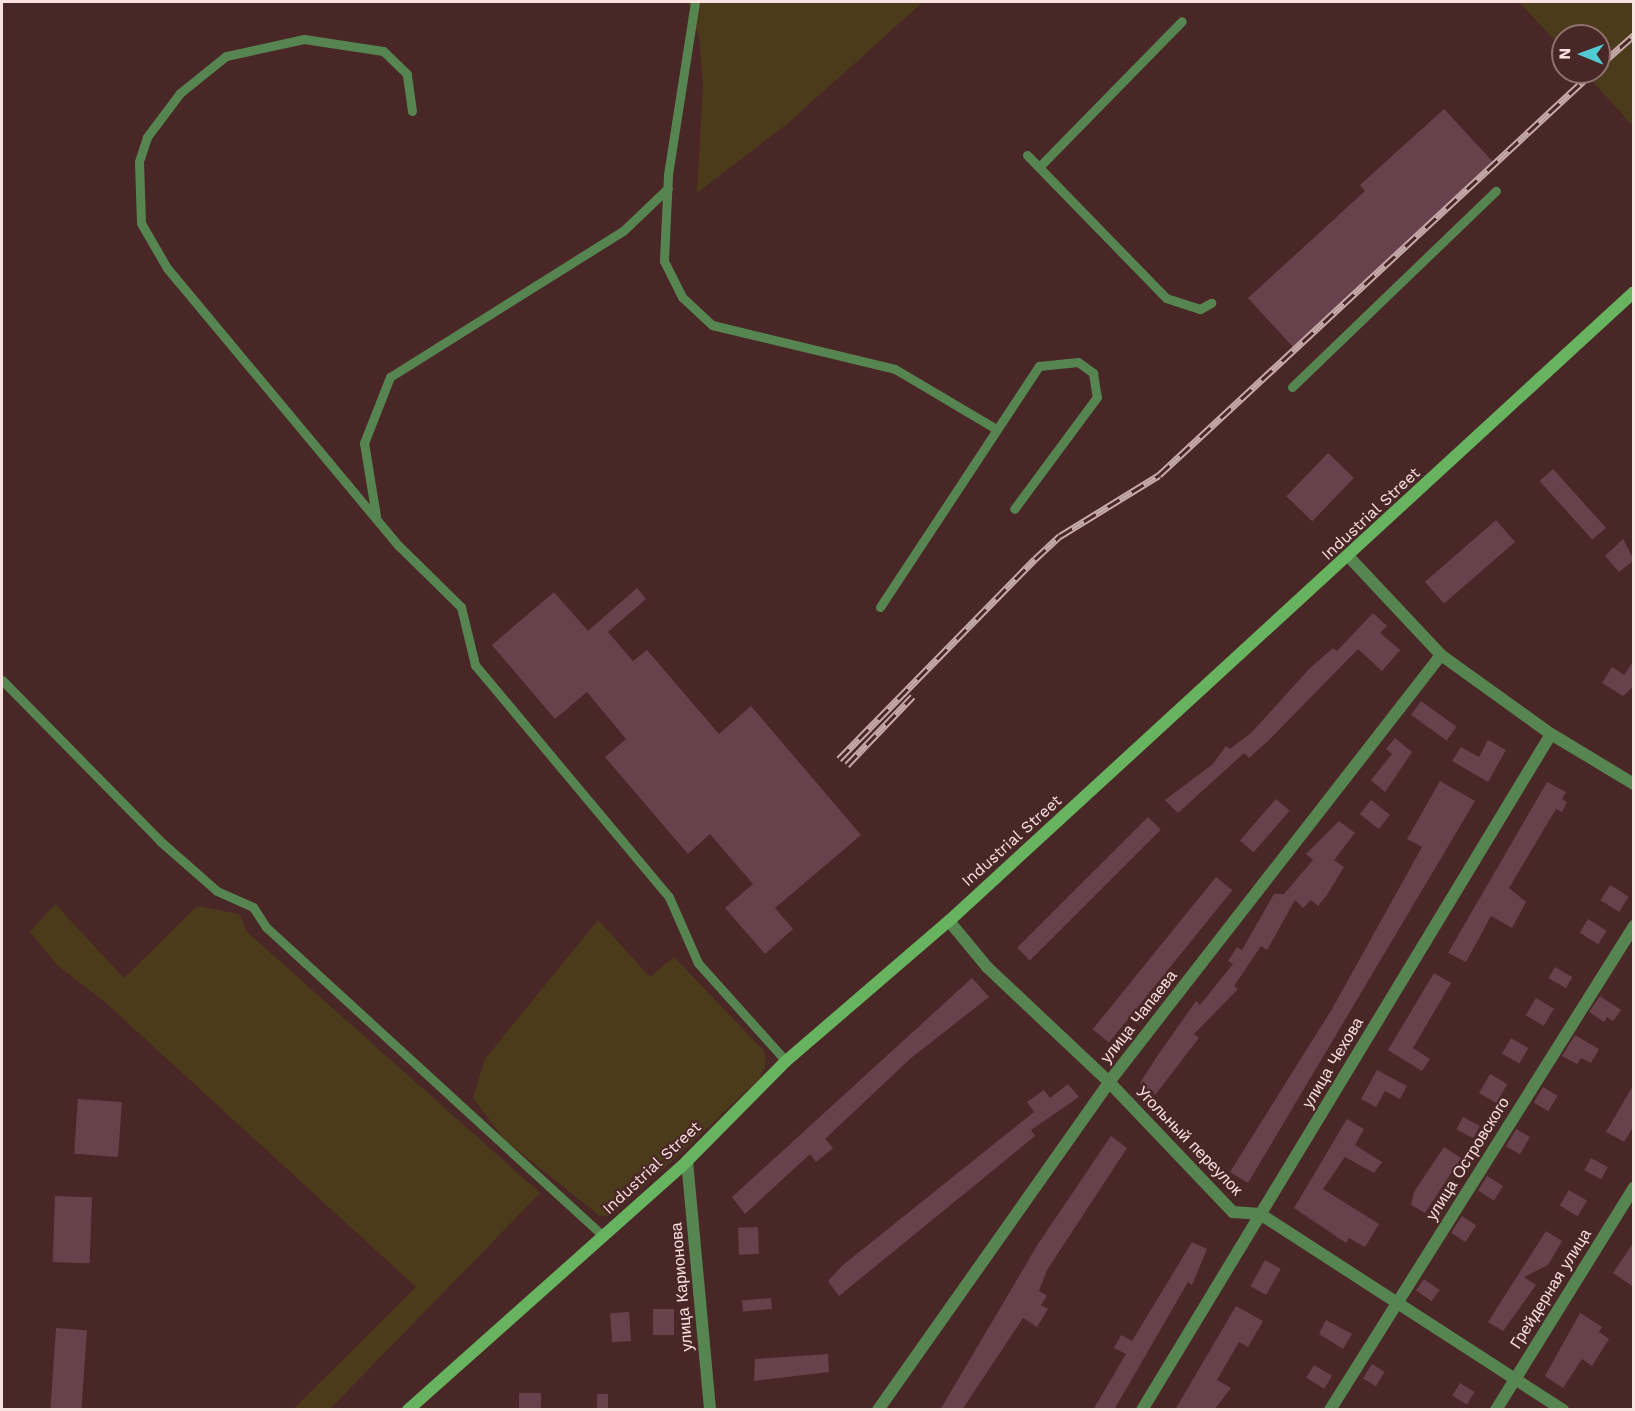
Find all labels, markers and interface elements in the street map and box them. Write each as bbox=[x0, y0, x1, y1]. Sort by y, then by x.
north arrow bbox=[1551, 24, 1611, 84]
text: N bbox=[1555, 48, 1574, 60]
street label: Industrial Street bbox=[1318, 463, 1424, 565]
street label: Industrial Street bbox=[958, 791, 1066, 891]
street label: улица Чапаева bbox=[1097, 967, 1181, 1067]
street label: улица Чехова bbox=[1298, 1014, 1368, 1112]
street label: Угольный переулок bbox=[1132, 1082, 1246, 1200]
street label: улица Островского bbox=[1422, 1094, 1514, 1224]
street label: Industrial Street bbox=[599, 1117, 705, 1219]
street label: улица Карионова bbox=[667, 1222, 697, 1352]
street label: Грейдерная улица bbox=[1506, 1226, 1596, 1352]

